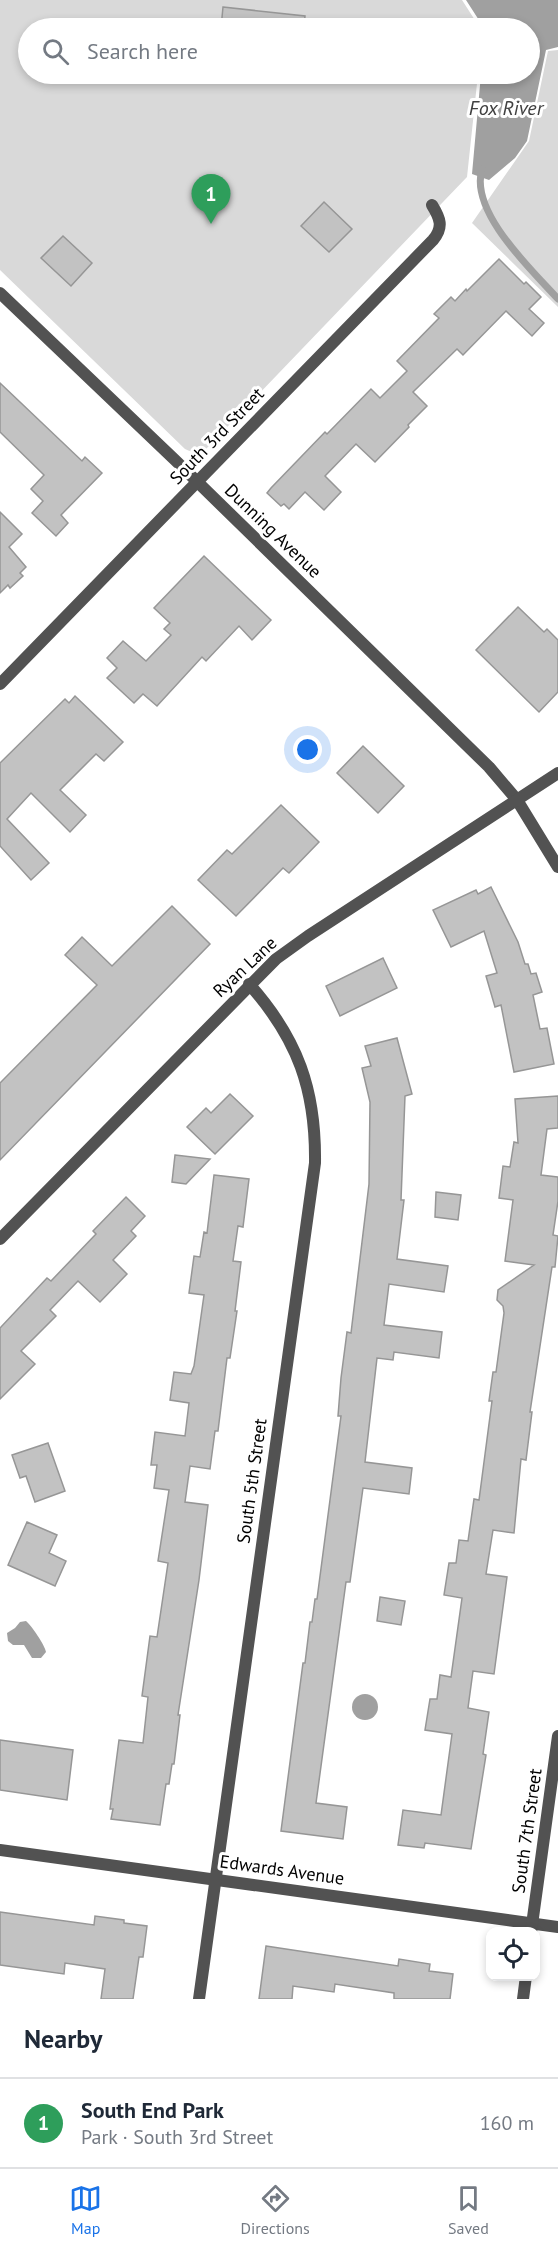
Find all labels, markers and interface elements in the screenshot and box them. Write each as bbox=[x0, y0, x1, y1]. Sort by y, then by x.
search box bbox=[18, 18, 540, 84]
icon: search bbox=[39, 35, 72, 68]
text: Search here bbox=[87, 37, 198, 65]
water label: Fox River bbox=[469, 95, 545, 121]
pin: 1 bbox=[192, 174, 230, 224]
street label: South 3rd Street bbox=[165, 382, 269, 489]
street label: Dunning Avenue bbox=[220, 479, 327, 583]
your location bbox=[293, 735, 322, 764]
street label: Ryan Lane bbox=[208, 931, 281, 1002]
street label: South 5th Street bbox=[231, 1417, 272, 1545]
street label: South 7th Street bbox=[506, 1767, 547, 1895]
street label: Edwards Avenue bbox=[218, 1849, 346, 1890]
map controls bbox=[486, 1927, 540, 1981]
button: locate bbox=[486, 1927, 540, 1981]
text: Nearby bbox=[24, 2022, 102, 2055]
text: South End Park bbox=[81, 2096, 224, 2124]
text: 1 bbox=[38, 2110, 49, 2136]
text: 160 m bbox=[480, 2110, 534, 2136]
text: Park · South 3rd Street bbox=[81, 2124, 273, 2150]
tab: Map bbox=[69, 2182, 102, 2238]
tab: Directions bbox=[241, 2182, 310, 2238]
tab: Saved bbox=[448, 2182, 489, 2238]

